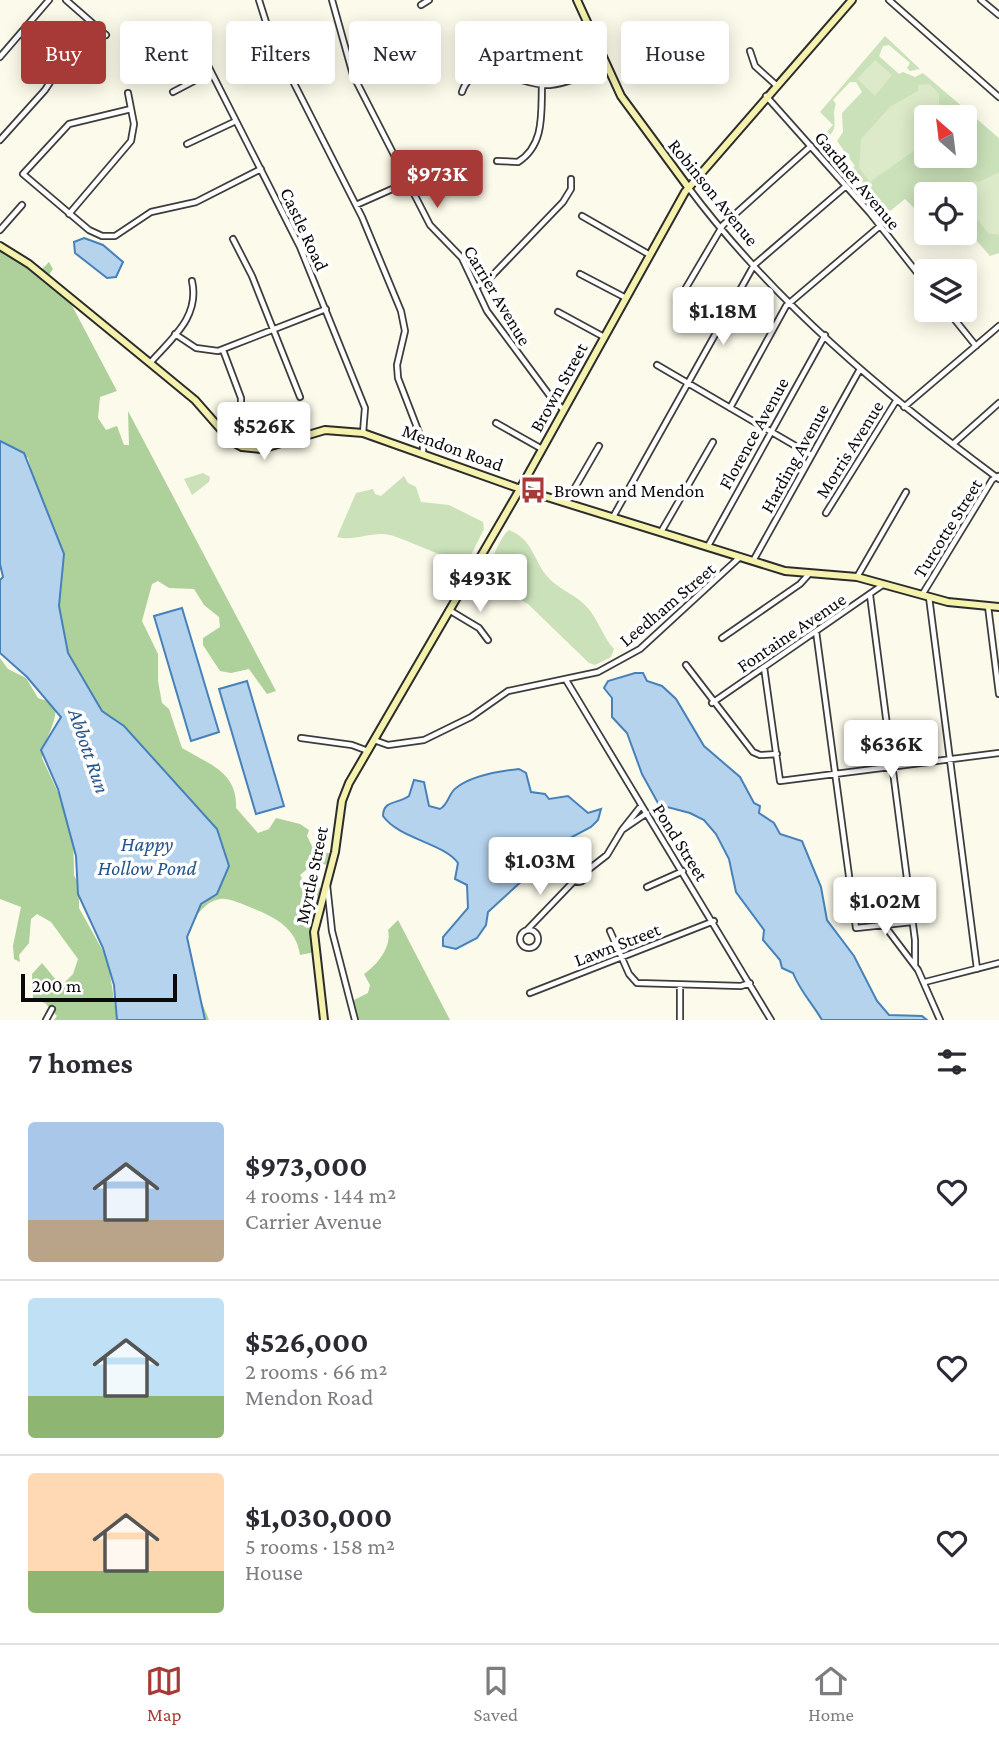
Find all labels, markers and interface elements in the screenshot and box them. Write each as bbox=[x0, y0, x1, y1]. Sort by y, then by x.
chip: Buy bbox=[21, 21, 106, 84]
chip: Rent bbox=[120, 21, 212, 84]
chip: Filters bbox=[226, 21, 335, 84]
chip: New bbox=[349, 21, 441, 84]
chip: Apartment bbox=[455, 21, 607, 84]
chip: House bbox=[621, 21, 729, 84]
north arrow bbox=[914, 105, 976, 168]
map controls bbox=[914, 105, 977, 322]
street label: Gardner Avenue bbox=[810, 127, 905, 234]
street label: Robinson Avenue bbox=[664, 135, 763, 250]
pin: $973K bbox=[388, 150, 486, 210]
text: $973K bbox=[407, 160, 467, 186]
button: locate bbox=[914, 182, 977, 245]
street label: Castle Road bbox=[276, 184, 333, 274]
street label: Carrier Avenue bbox=[459, 241, 536, 349]
button: layers bbox=[914, 259, 977, 322]
pin: $1.18M bbox=[666, 288, 780, 347]
text: $1.18M bbox=[689, 297, 757, 323]
street label: Brown Street bbox=[525, 338, 592, 435]
street label: Florence Avenue bbox=[714, 374, 793, 493]
street label: Morris Avenue bbox=[811, 397, 888, 502]
street label: Harding Avenue bbox=[756, 400, 833, 516]
pin: $526K bbox=[215, 402, 313, 462]
text: $526K bbox=[233, 412, 295, 438]
street label: Mendon Road bbox=[399, 419, 506, 475]
street label: Turcotte Street bbox=[909, 474, 987, 582]
bus stop icon: Brown and Mendon bbox=[518, 475, 548, 505]
place label: Brown and Mendon bbox=[554, 480, 704, 501]
pin: $493K bbox=[431, 554, 529, 614]
street label: Leedham Street bbox=[615, 558, 720, 651]
text: $493K bbox=[449, 564, 511, 590]
street label: Fontaine Avenue bbox=[733, 588, 850, 677]
water label: Abbott Run bbox=[63, 704, 115, 797]
pin: $636K bbox=[842, 720, 940, 780]
text: $636K bbox=[860, 730, 922, 756]
street label: Pond Street bbox=[649, 800, 713, 885]
street label: Myrtle Street bbox=[291, 824, 332, 926]
water label: Happy Hollow Pond bbox=[98, 832, 198, 880]
pin: $1.03M bbox=[483, 838, 597, 897]
text: $1.03M bbox=[505, 847, 575, 873]
pin: $1.02M bbox=[828, 878, 942, 937]
text: $1.02M bbox=[849, 887, 921, 913]
street label: Lawn Street bbox=[571, 918, 664, 970]
scale bar bbox=[21, 971, 177, 1003]
text: 200 m bbox=[32, 975, 81, 996]
icon: filters bbox=[933, 1043, 971, 1081]
text: 7 homes bbox=[28, 1046, 133, 1079]
text: $973,000 bbox=[245, 1149, 367, 1182]
icon: home bbox=[84, 1150, 168, 1234]
icon: heart bbox=[933, 1173, 971, 1211]
text: 4 rooms · 144 m² bbox=[245, 1182, 396, 1208]
text: Carrier Avenue bbox=[245, 1208, 382, 1234]
text: $526,000 bbox=[245, 1325, 368, 1358]
icon: home bbox=[84, 1326, 168, 1410]
icon: heart bbox=[933, 1349, 971, 1387]
text: 2 rooms · 66 m² bbox=[245, 1358, 388, 1384]
text: Mendon Road bbox=[245, 1384, 373, 1410]
text: $1,030,000 bbox=[245, 1500, 392, 1533]
icon: home bbox=[84, 1501, 168, 1585]
icon: heart bbox=[933, 1524, 971, 1562]
text: 5 rooms · 158 m² bbox=[245, 1533, 395, 1559]
text: House bbox=[245, 1559, 303, 1585]
tab: Map bbox=[145, 1662, 183, 1725]
tab: Saved bbox=[473, 1662, 518, 1725]
tab: Home bbox=[808, 1662, 854, 1725]

